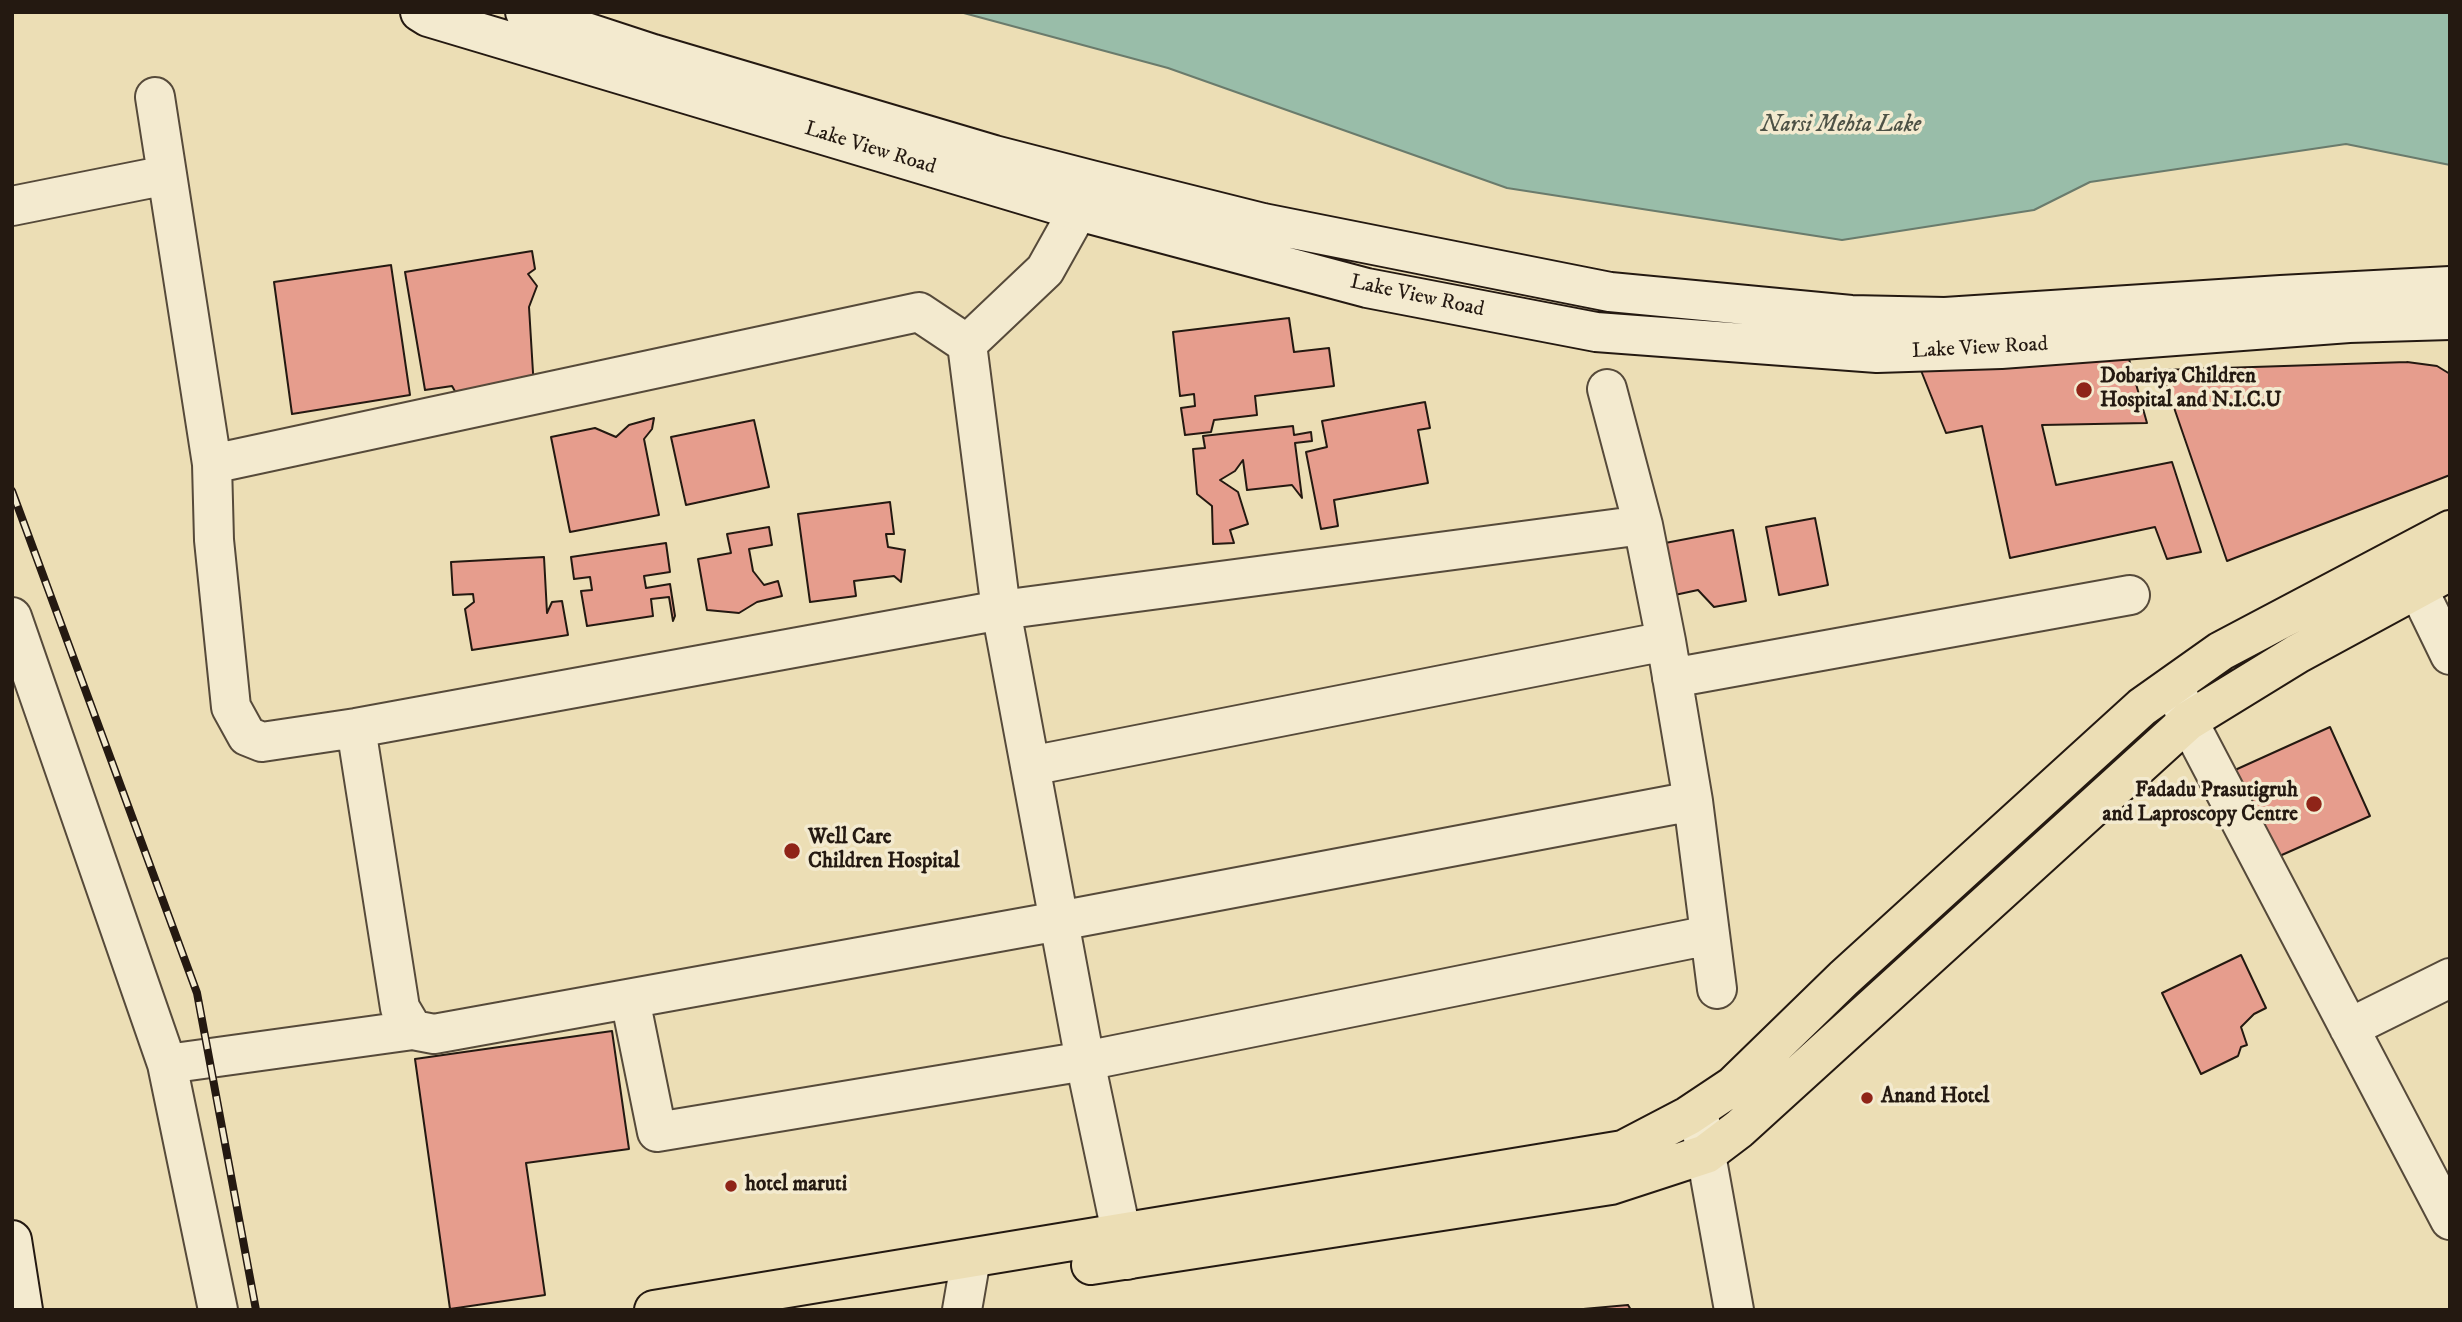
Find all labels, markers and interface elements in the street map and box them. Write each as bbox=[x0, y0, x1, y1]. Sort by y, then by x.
water label: Narsi Mehta Lake bbox=[1761, 112, 1921, 140]
street label: Lake View Road bbox=[801, 117, 939, 181]
street label: Lake View Road bbox=[1348, 271, 1486, 323]
street label: Lake View Road bbox=[1911, 333, 2049, 365]
place label: Dobariya Children Hospital and N.I.C.U bbox=[2100, 365, 2282, 415]
marker: Dobariya Children Hospital and N.I.C.U bbox=[2074, 380, 2094, 400]
place label: Fadadu Prasutigruh and Laproscopy Centre bbox=[2103, 779, 2298, 829]
marker: Fadadu Prasutigruh and Laproscopy Centre bbox=[2304, 794, 2324, 814]
place label: Well Care Children Hospital bbox=[808, 826, 960, 876]
marker: Well Care Children Hospital bbox=[782, 841, 802, 861]
place label: Anand Hotel bbox=[1881, 1085, 1989, 1111]
marker: Anand Hotel bbox=[1859, 1090, 1875, 1106]
place label: hotel maruti bbox=[745, 1173, 847, 1199]
marker: hotel maruti bbox=[723, 1178, 739, 1194]

